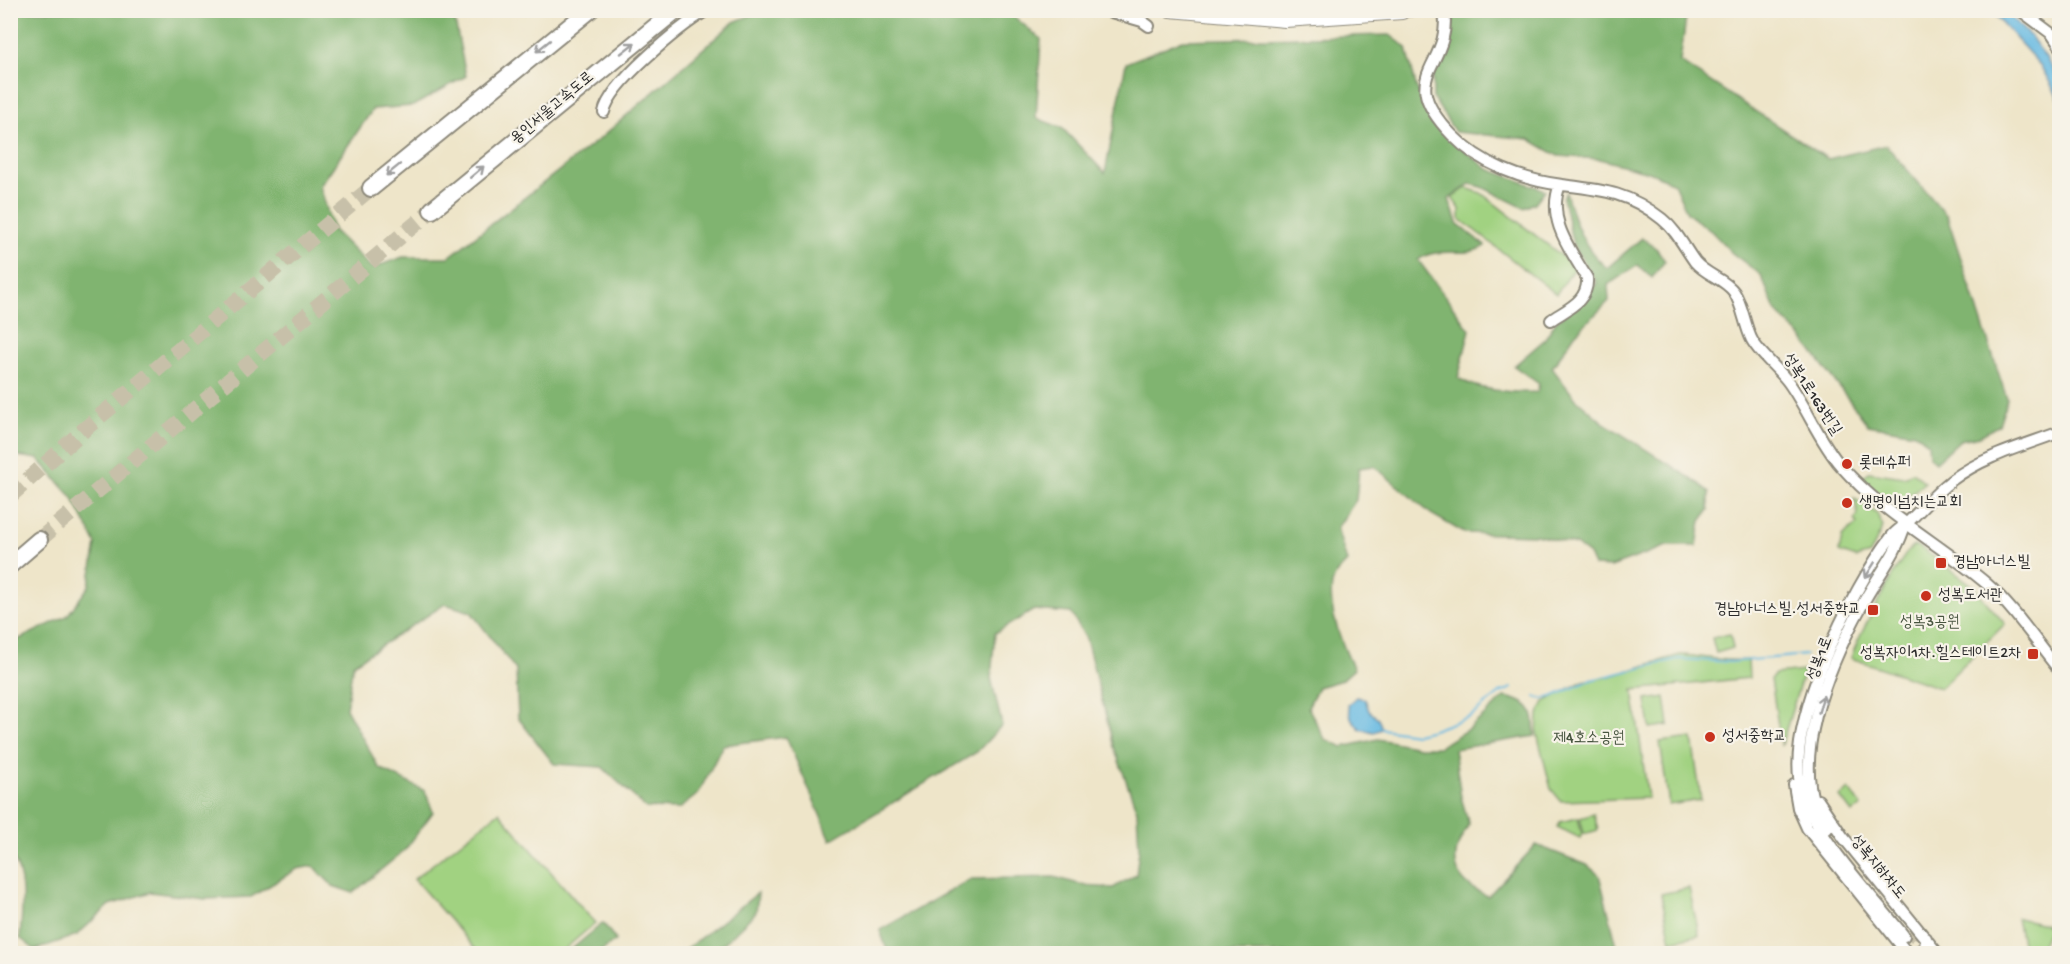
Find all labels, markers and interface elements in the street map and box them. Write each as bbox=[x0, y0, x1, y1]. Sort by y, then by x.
one-way arrow bbox=[536, 40, 552, 53]
one-way arrow bbox=[619, 41, 635, 54]
street label: 용인서울고속도로 bbox=[507, 68, 599, 149]
one-way arrow bbox=[385, 163, 401, 176]
one-way arrow bbox=[469, 165, 484, 179]
street label: 성복1로163번길 bbox=[1778, 351, 1845, 440]
place label: 롯데슈퍼 bbox=[1859, 454, 1911, 474]
marker: 롯데슈퍼 bbox=[1840, 457, 1854, 471]
place label: 생명이넘치는교회 bbox=[1859, 494, 1962, 513]
marker: 생명이넘치는교회 bbox=[1840, 496, 1854, 510]
place label: 경남아너스빌 bbox=[1953, 554, 2030, 573]
marker: 경남아너스빌 bbox=[1934, 556, 1948, 570]
one-way arrow bbox=[1863, 561, 1875, 578]
place label: 성복도서관 bbox=[1938, 587, 2003, 606]
marker: 성복도서관 bbox=[1919, 589, 1933, 603]
place label: 경남아너스빌.성서중학교 bbox=[1714, 601, 1861, 620]
marker: 경남아너스빌.성서중학교 bbox=[1866, 603, 1880, 617]
park label: 성복3공원 bbox=[1900, 614, 1960, 633]
street label: 성복1로 bbox=[1804, 635, 1838, 683]
place label: 성복자이1차.힐스테이트2차 bbox=[1860, 644, 2021, 664]
marker: 성복자이1차.힐스테이트2차 bbox=[2026, 647, 2040, 661]
one-way arrow bbox=[1816, 695, 1827, 714]
place label: 성서중학교 bbox=[1722, 728, 1786, 747]
park label: 제4호소공원 bbox=[1553, 730, 1625, 749]
marker: 성서중학교 bbox=[1703, 730, 1717, 744]
street label: 성복지하차도 bbox=[1845, 832, 1909, 904]

